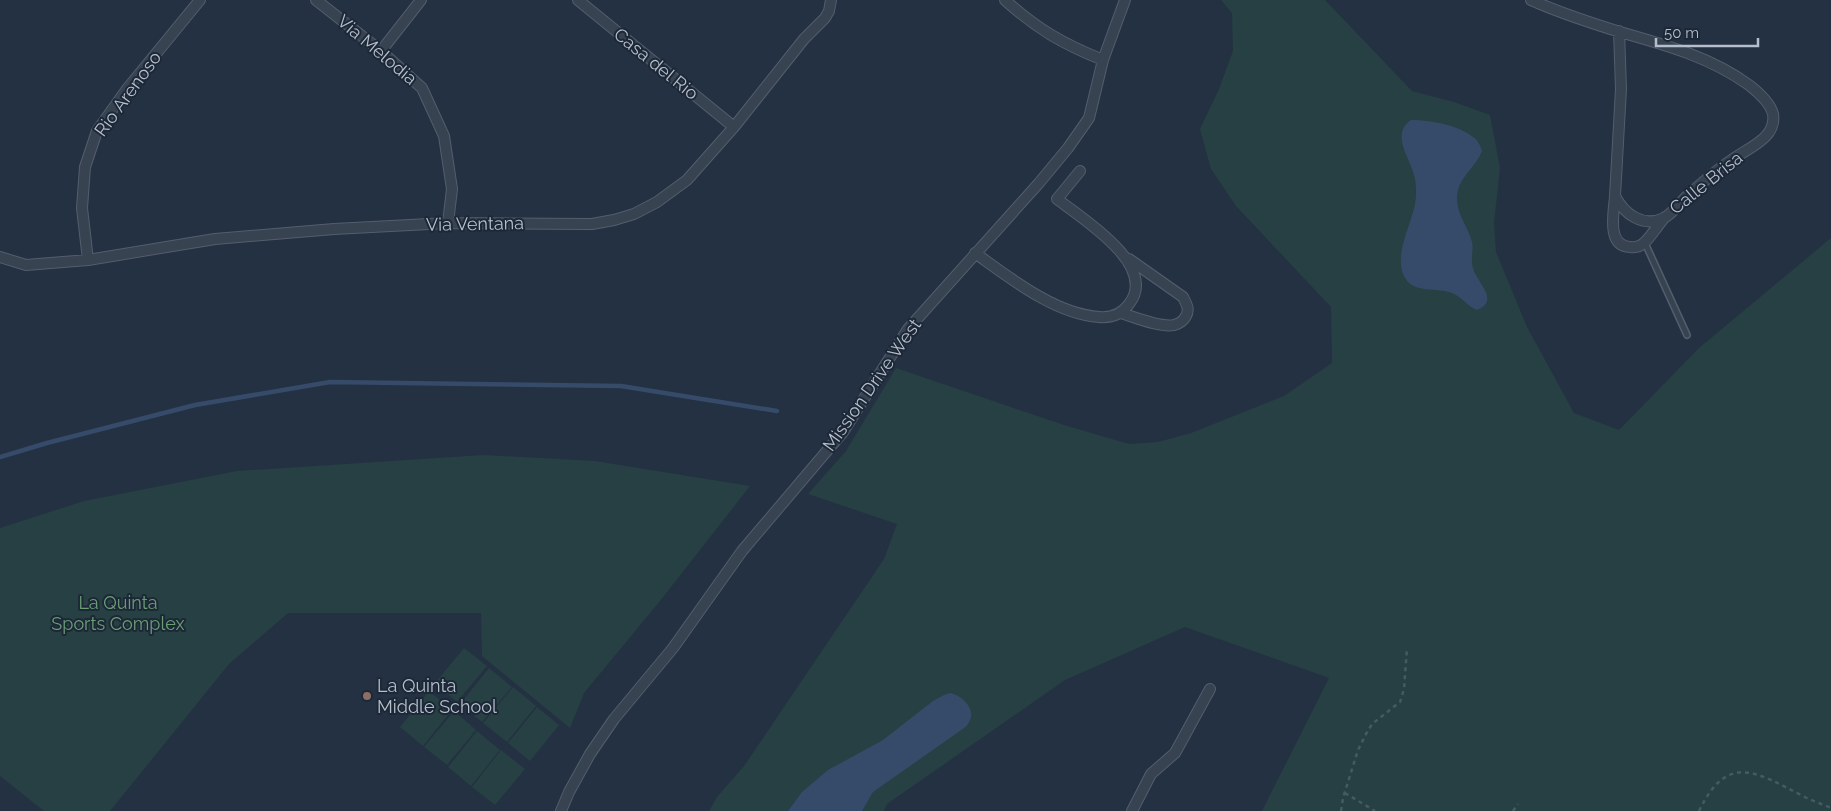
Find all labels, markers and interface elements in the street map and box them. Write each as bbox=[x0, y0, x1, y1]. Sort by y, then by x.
street label: Via Melodia bbox=[333, 10, 421, 89]
scale bar bbox=[1656, 15, 1758, 47]
street label: Casa del Rio bbox=[610, 23, 703, 104]
text: 50 m bbox=[1664, 24, 1699, 42]
street label: Rio Arenoso bbox=[90, 47, 166, 140]
street label: Calle Brisa bbox=[1665, 147, 1746, 218]
street label: Via Ventana bbox=[426, 212, 524, 235]
street label: Mission Drive West bbox=[818, 315, 925, 455]
park label: La Quinta Sports Complex bbox=[51, 592, 185, 634]
place label: La Quinta Middle School bbox=[377, 675, 497, 717]
marker: La Quinta Middle School bbox=[361, 690, 373, 702]

